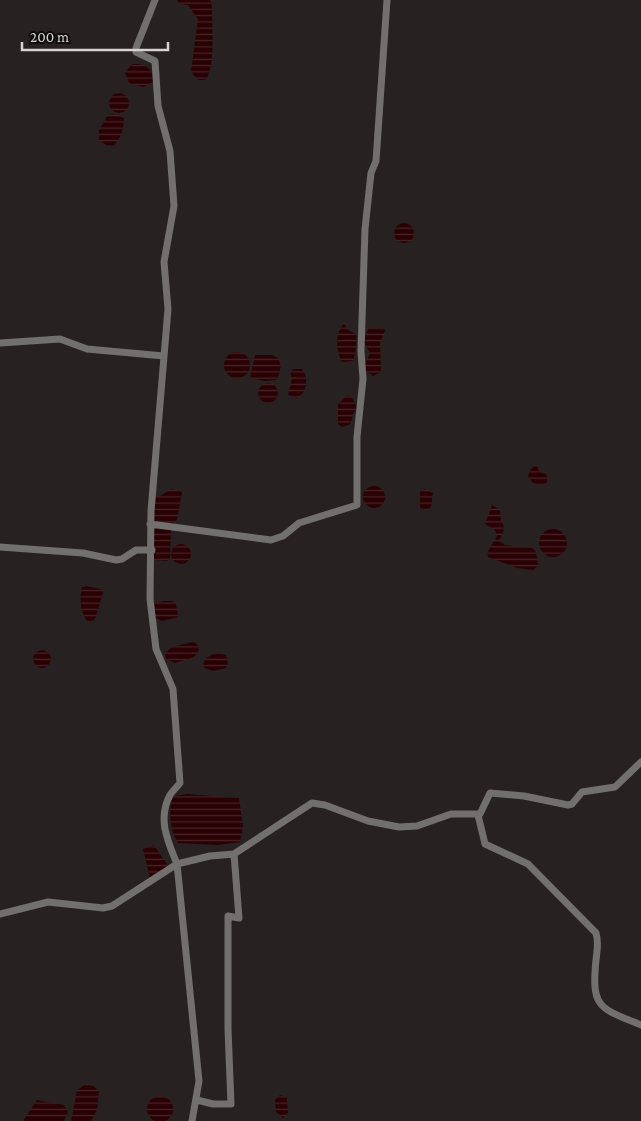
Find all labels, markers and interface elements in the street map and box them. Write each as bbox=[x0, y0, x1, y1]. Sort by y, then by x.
scale bar bbox=[22, 20, 169, 52]
text: 200 m bbox=[30, 29, 69, 45]

